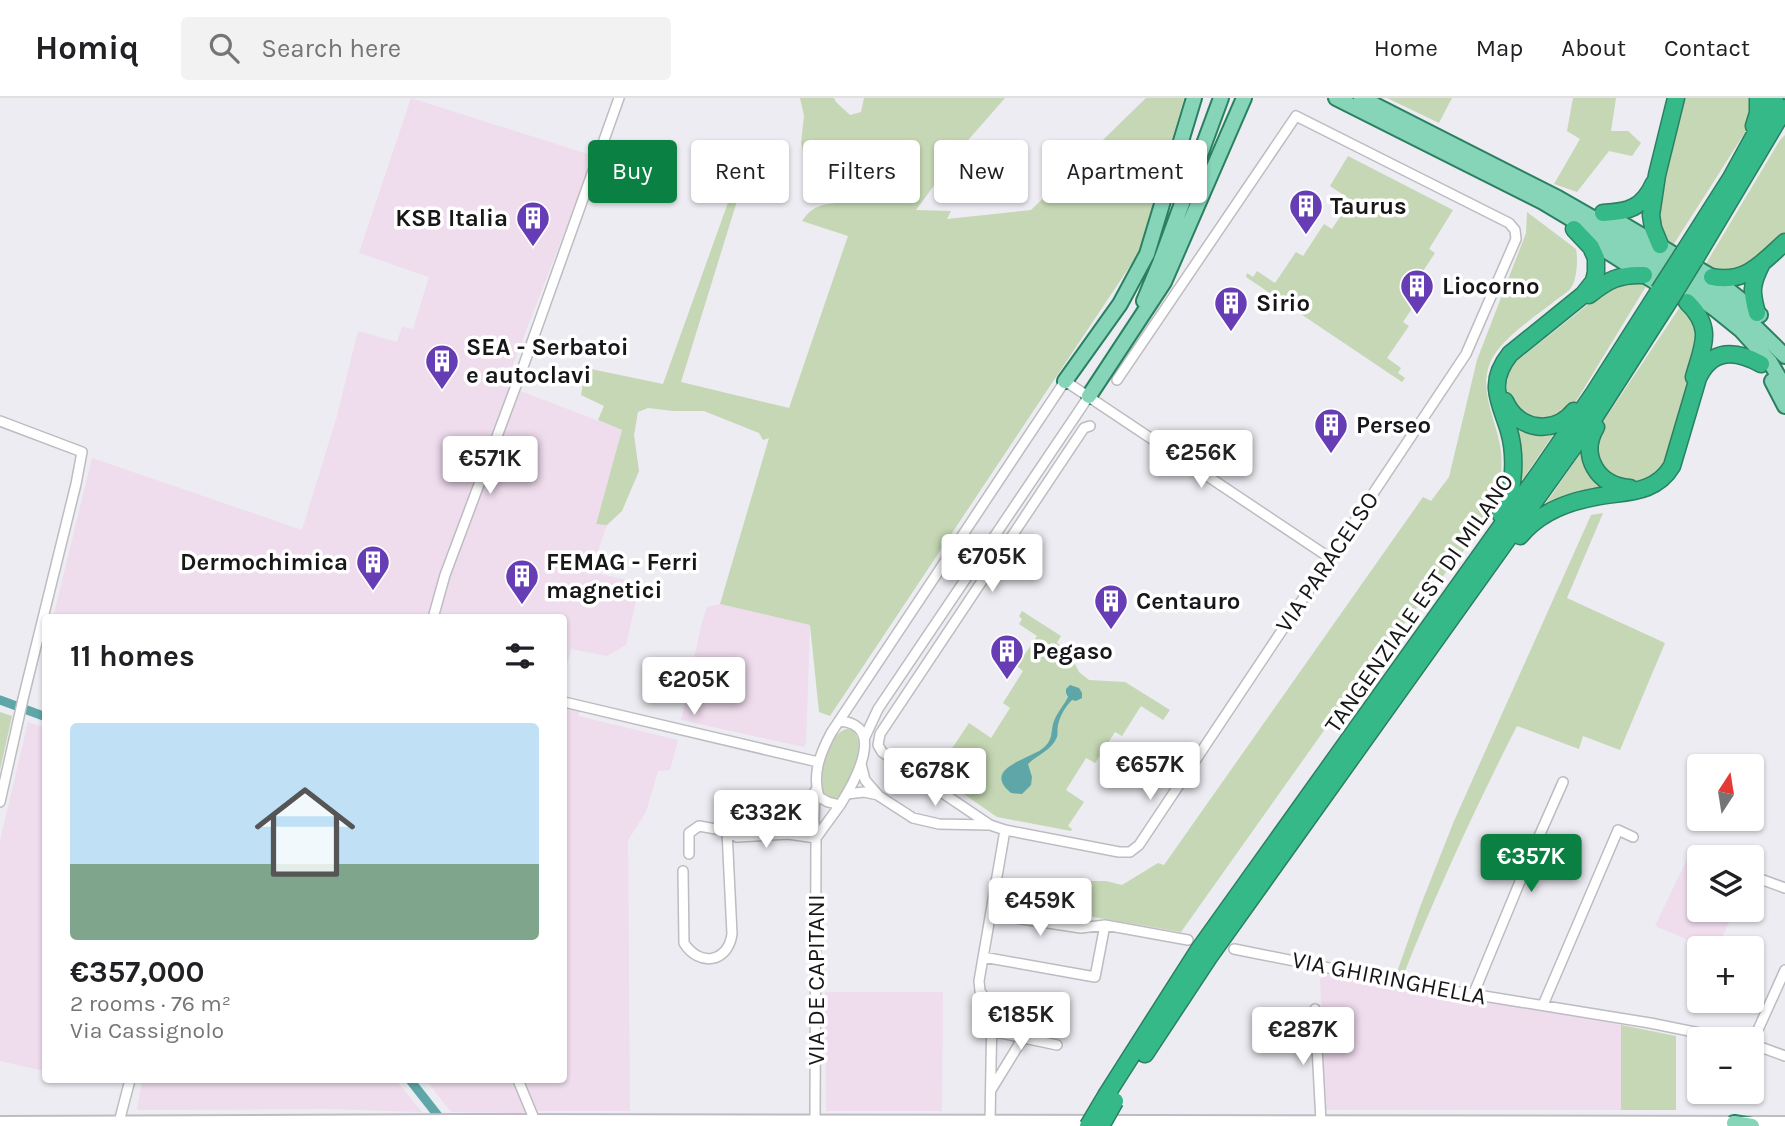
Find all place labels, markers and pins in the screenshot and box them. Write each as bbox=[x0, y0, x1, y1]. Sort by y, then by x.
building icon: Taurus bbox=[1287, 187, 1325, 236]
place label: Taurus bbox=[1330, 192, 1407, 220]
building icon: KSB Italia bbox=[514, 199, 552, 248]
place label: KSB Italia bbox=[395, 204, 508, 232]
building icon: Liocorno bbox=[1398, 267, 1436, 316]
place label: Liocorno bbox=[1442, 272, 1540, 300]
building icon: Sirio bbox=[1212, 284, 1250, 333]
place label: Sirio bbox=[1256, 289, 1310, 317]
place label: SEA - Serbatoi e autoclavi bbox=[466, 333, 629, 389]
building icon: SEA - Serbatoi e autoclavi bbox=[423, 342, 461, 391]
building icon: Perseo bbox=[1312, 406, 1350, 455]
place label: Perseo bbox=[1356, 411, 1431, 439]
pin: €256K bbox=[1152, 430, 1250, 490]
pin: €571K bbox=[441, 436, 539, 496]
pin: €705K bbox=[943, 534, 1041, 594]
building icon: Dermochimica bbox=[354, 543, 392, 592]
place label: Dermochimica bbox=[180, 548, 348, 576]
place label: FEMAG - Ferri magnetici bbox=[546, 548, 698, 604]
building icon: FEMAG - Ferri magnetici bbox=[503, 557, 541, 606]
building icon: Centauro bbox=[1092, 582, 1130, 631]
place label: Centauro bbox=[1136, 587, 1240, 615]
building icon: Pegaso bbox=[988, 632, 1026, 681]
place label: Pegaso bbox=[1032, 637, 1113, 665]
pin: €205K bbox=[645, 658, 743, 717]
pin: €657K bbox=[1101, 742, 1199, 802]
pin: €678K bbox=[886, 748, 984, 808]
pin: €332K bbox=[717, 790, 815, 850]
pin: €357K bbox=[1482, 834, 1580, 894]
pin: €459K bbox=[991, 878, 1089, 938]
pin: €185K bbox=[972, 992, 1070, 1052]
pin: €287K bbox=[1254, 1007, 1352, 1067]

